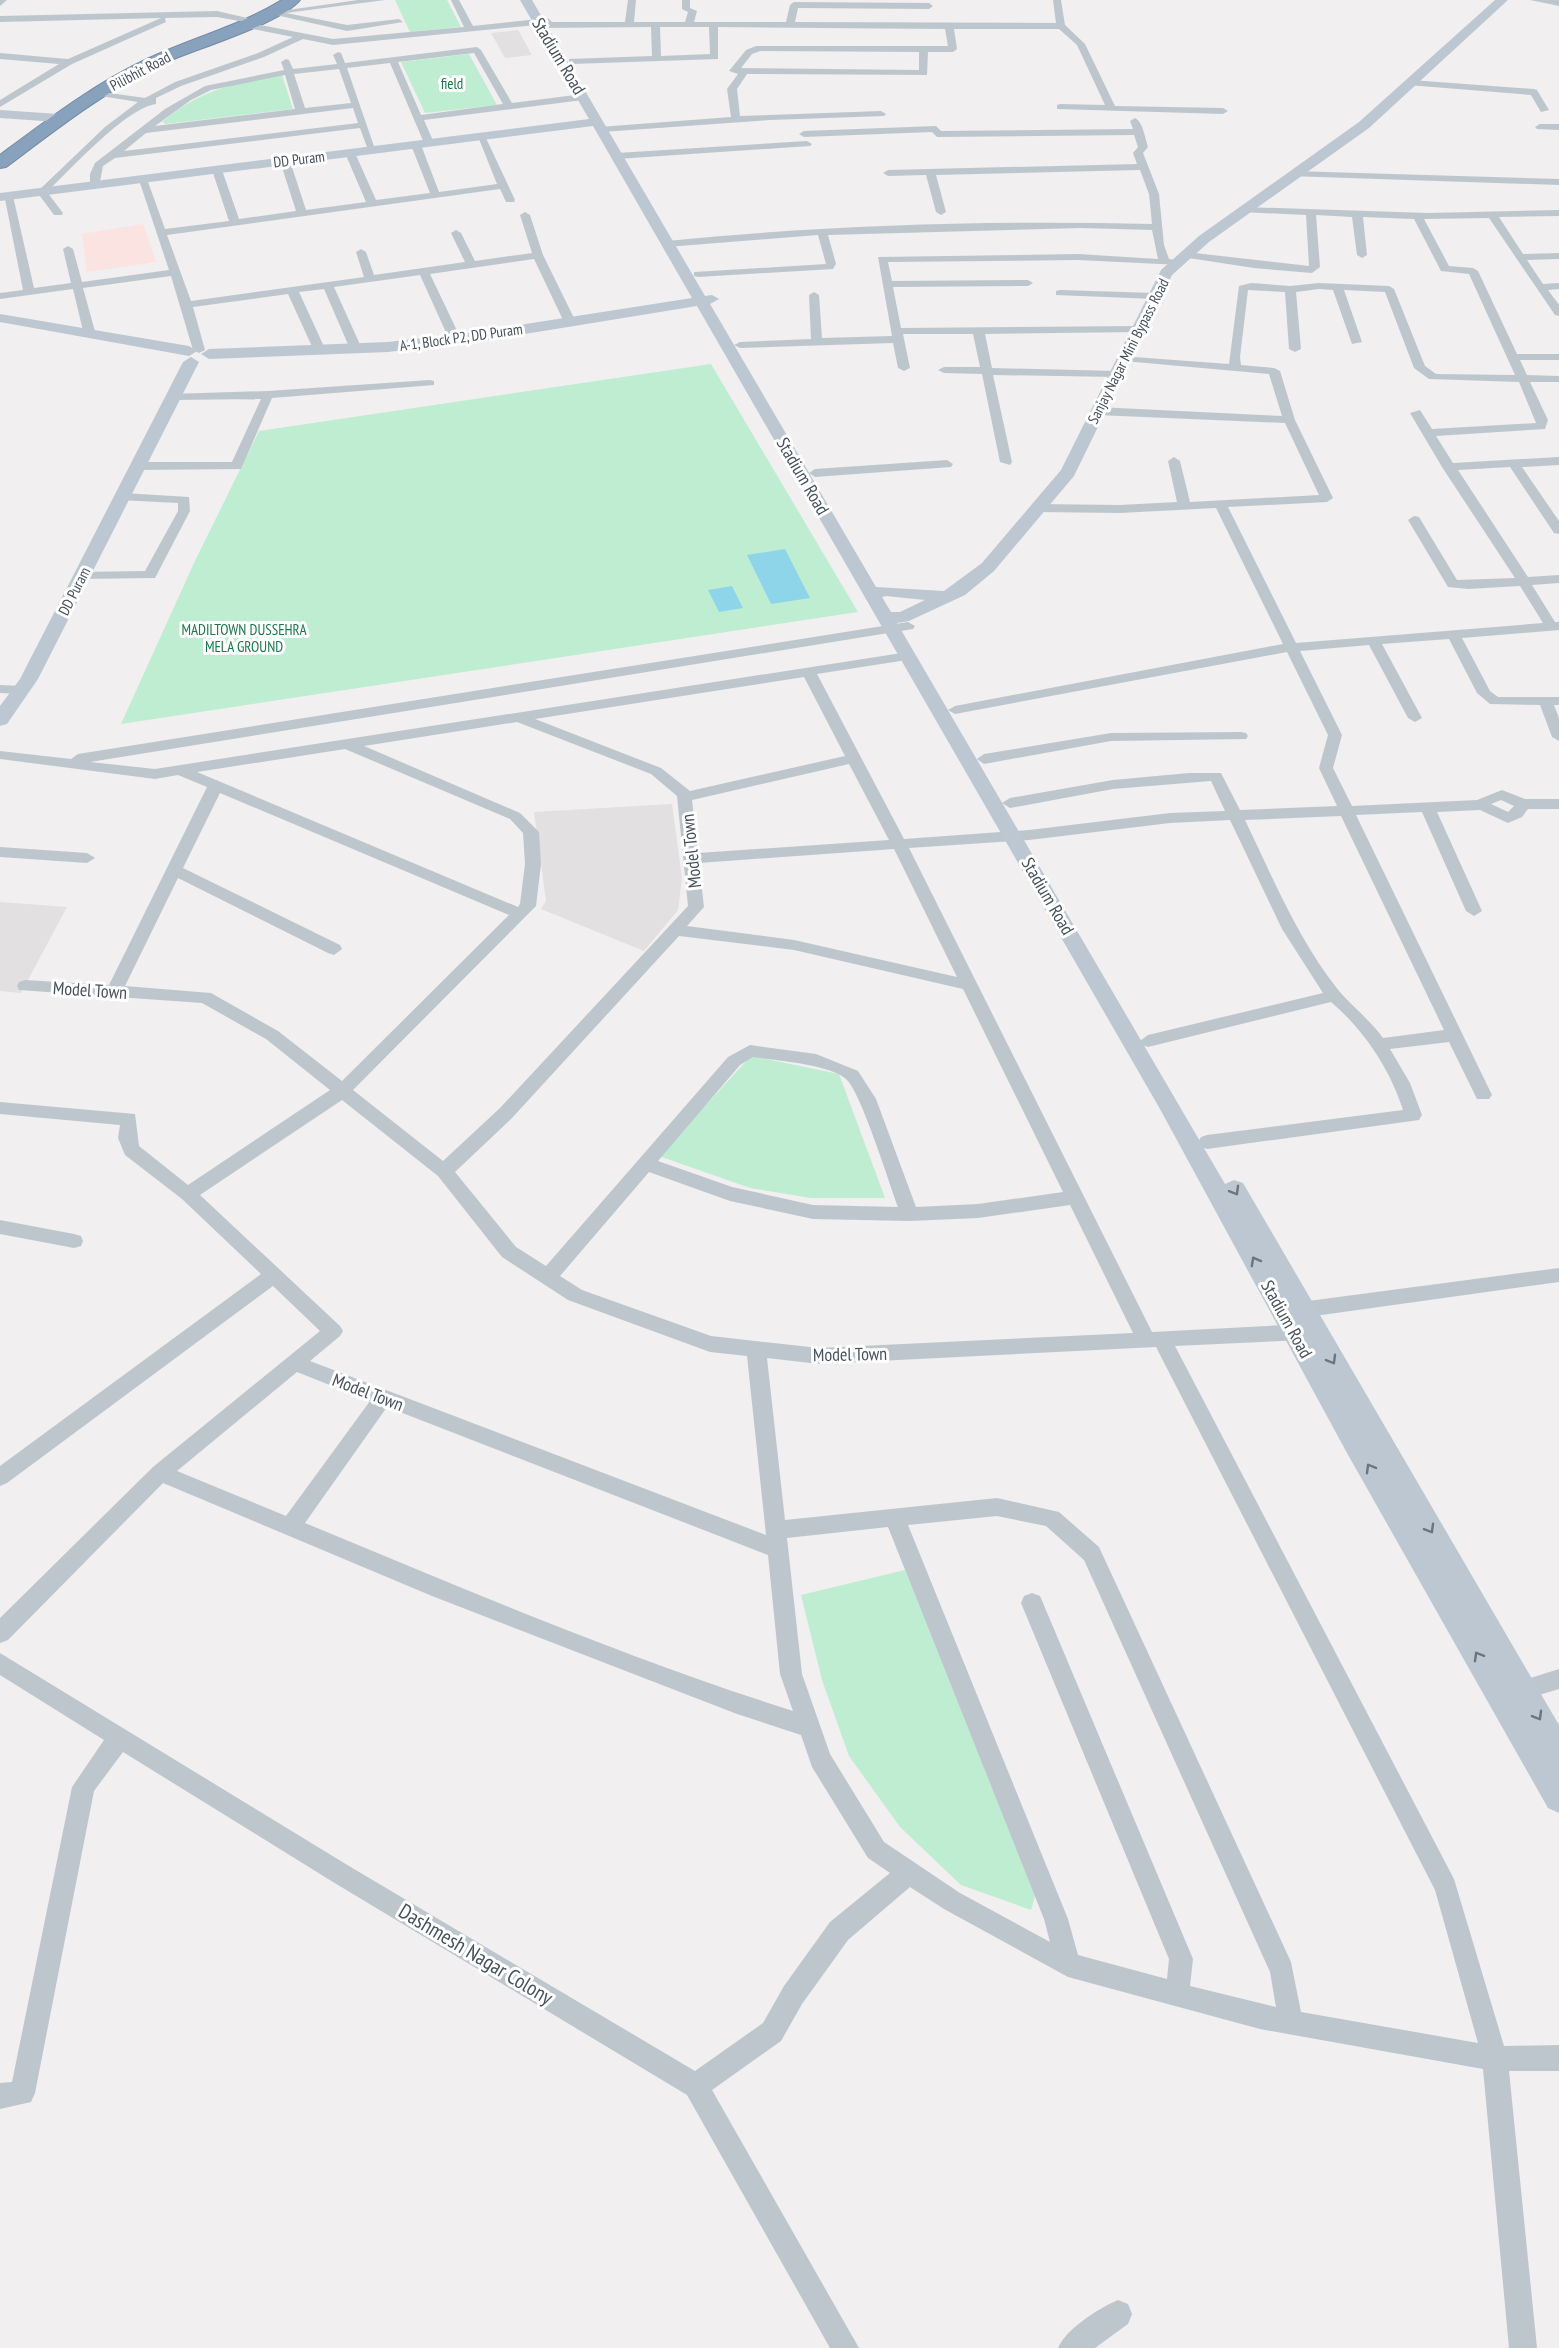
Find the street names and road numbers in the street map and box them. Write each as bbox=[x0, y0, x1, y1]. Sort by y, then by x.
street label: Stadium Road bbox=[527, 13, 591, 99]
street label: Pilibhit Road bbox=[106, 47, 174, 95]
street label: DD Puram bbox=[272, 146, 326, 172]
street label: Sanjay Nagar Mini Bypass Road bbox=[1083, 275, 1173, 427]
street label: A-1, Block P2, DD Puram bbox=[398, 319, 524, 355]
street label: Stadium Road bbox=[772, 433, 834, 519]
street label: DD Puram bbox=[54, 564, 94, 618]
street label: Model Town bbox=[676, 813, 706, 889]
street label: Stadium Road bbox=[1017, 853, 1079, 939]
street label: Model Town bbox=[52, 976, 128, 1004]
street label: Stadium Road bbox=[1256, 1276, 1318, 1362]
street label: Model Town bbox=[813, 1342, 887, 1366]
street label: Model Town bbox=[329, 1368, 407, 1416]
street label: Dashmesh Nagar Colony bbox=[394, 1897, 558, 2011]

